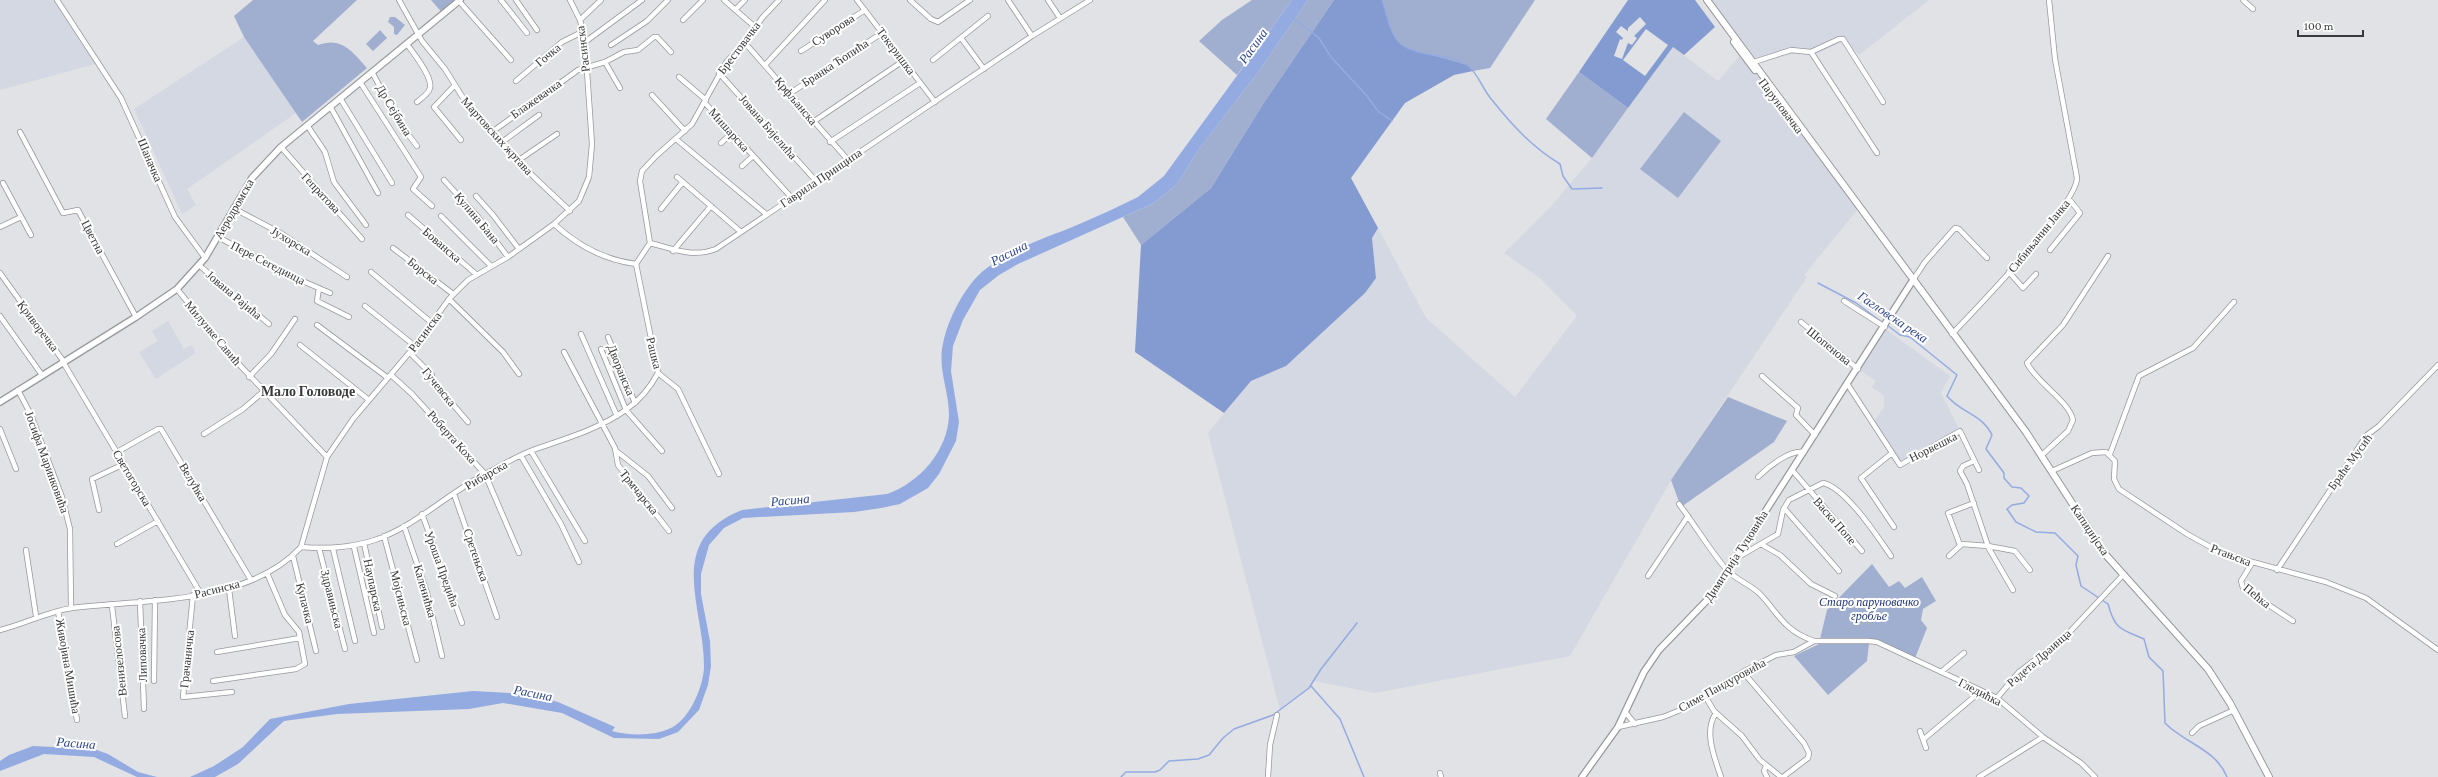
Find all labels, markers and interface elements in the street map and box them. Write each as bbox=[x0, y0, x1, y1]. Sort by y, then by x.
street label: Суворова bbox=[809, 11, 858, 49]
scale bar bbox=[2298, 12, 2363, 38]
street label: Брестовачка bbox=[715, 18, 764, 77]
text: 100 m bbox=[2304, 19, 2334, 33]
street label: Расинска bbox=[573, 24, 593, 73]
street label: Текеришка bbox=[874, 25, 919, 78]
water label: Расина bbox=[1235, 25, 1271, 67]
street label: Бранка Ћопића bbox=[799, 36, 872, 90]
street label: Гочка bbox=[533, 40, 564, 70]
street label: Крфљанска bbox=[772, 74, 821, 128]
street label: Блажевачка bbox=[508, 76, 565, 122]
street label: Паруновачка bbox=[1756, 76, 1807, 137]
street label: Др Сејбина bbox=[373, 82, 415, 139]
street label: Јована Бијелића bbox=[736, 92, 800, 163]
street label: Мартовских жртава bbox=[458, 94, 536, 178]
street label: Мишарска bbox=[706, 105, 753, 155]
street label: Шаначка bbox=[135, 136, 166, 184]
street label: Гаврила Принципа bbox=[777, 145, 865, 211]
street label: Гепратова bbox=[299, 170, 344, 217]
street label: Аеродромска bbox=[211, 176, 257, 242]
street label: Кулина Бана bbox=[451, 189, 503, 247]
street label: Сибињанин Јанка bbox=[2005, 196, 2073, 275]
street label: Цветна bbox=[78, 218, 108, 257]
street label: Јухорска bbox=[268, 224, 314, 259]
street label: Бованска bbox=[420, 224, 465, 266]
water label: Расина bbox=[987, 237, 1030, 269]
street label: Пере Сегединца bbox=[228, 238, 308, 288]
street label: Борска bbox=[405, 255, 442, 288]
street label: Јована Рајића bbox=[203, 268, 265, 323]
water label: Гагловска река bbox=[1854, 288, 1931, 346]
street label: Криворечка bbox=[14, 298, 62, 355]
street label: Милунке Савић bbox=[182, 298, 244, 368]
street label: Расинска bbox=[405, 309, 445, 355]
street label: Шопенова bbox=[1804, 324, 1855, 369]
street label: Рашка bbox=[643, 336, 665, 371]
street label: Дворанска bbox=[604, 342, 638, 398]
street label: Гучевска bbox=[419, 365, 459, 410]
district label: Мало Головоде bbox=[261, 383, 355, 399]
street label: Роберта Коха bbox=[424, 408, 480, 467]
street label: Јосифа Маринковића bbox=[22, 409, 72, 516]
street label: Норвешка bbox=[1907, 429, 1960, 465]
street label: Браће Мусић bbox=[2325, 431, 2375, 493]
street label: Светогорска bbox=[110, 447, 155, 509]
street label: Рибарска bbox=[462, 457, 510, 493]
street label: Велућка bbox=[176, 460, 210, 504]
street label: Трмчарска bbox=[617, 467, 662, 518]
water label: Расина bbox=[769, 491, 811, 509]
street label: Васка Попе bbox=[1811, 494, 1859, 548]
street label: Капиџијска bbox=[2068, 502, 2112, 559]
street label: Димитрија Туцовића bbox=[1701, 507, 1771, 604]
street label: Сретењска bbox=[460, 527, 492, 584]
street label: Уроша Предића bbox=[422, 529, 462, 610]
street label: Ртањска bbox=[2209, 541, 2254, 569]
street label: Наупарска bbox=[361, 557, 386, 613]
street label: Каленићка bbox=[411, 563, 439, 620]
street label: Здравињска bbox=[318, 568, 346, 631]
street label: Мојсињска bbox=[387, 569, 415, 628]
street label: Расинска bbox=[193, 576, 242, 601]
street label: Купачка bbox=[293, 581, 317, 625]
street label: Пећка bbox=[2241, 581, 2274, 612]
park label: Старо паруновачко гробље bbox=[1819, 595, 1919, 623]
street label: Живојина Мишића bbox=[53, 617, 83, 715]
street label: Венизелосова bbox=[108, 624, 130, 697]
street label: Радета Драинца bbox=[2004, 626, 2074, 690]
street label: Липовачка bbox=[134, 627, 150, 682]
street label: Грачаничка bbox=[177, 629, 197, 689]
street label: Симе Пандуровића bbox=[1676, 655, 1769, 715]
street label: Гледићка bbox=[1956, 675, 2005, 709]
water label: Расина bbox=[511, 682, 554, 704]
water label: Расина bbox=[55, 734, 97, 752]

